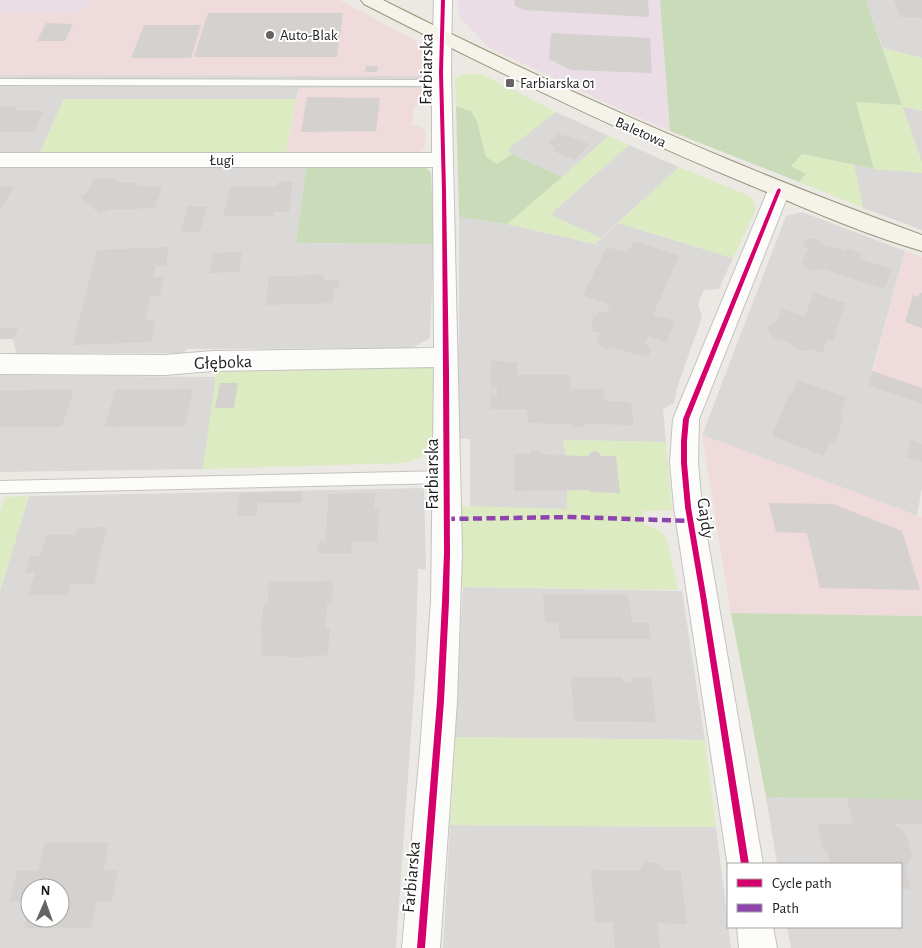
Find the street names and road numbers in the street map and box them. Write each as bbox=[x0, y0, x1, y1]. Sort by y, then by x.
street label: Farbiarska bbox=[417, 33, 437, 105]
street label: Baletowa bbox=[613, 115, 669, 150]
street label: Ługi bbox=[209, 153, 235, 168]
street label: Głęboka bbox=[194, 353, 252, 373]
street label: Farbiarska bbox=[424, 438, 442, 510]
street label: Gajdy bbox=[693, 497, 717, 540]
street label: Farbiarska bbox=[400, 841, 424, 914]

